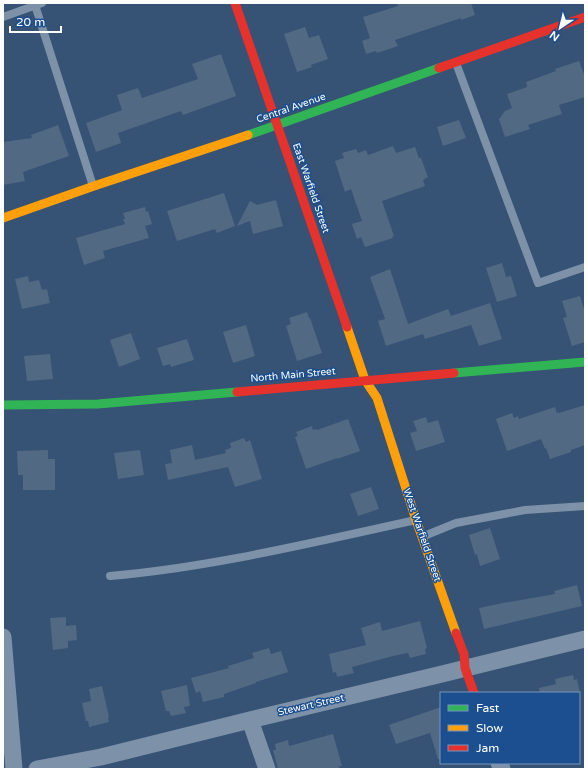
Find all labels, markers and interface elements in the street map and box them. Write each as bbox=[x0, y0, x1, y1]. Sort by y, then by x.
scale bar bbox=[10, 8, 61, 34]
north arrow bbox=[540, 8, 580, 48]
text: 20 m bbox=[16, 15, 45, 29]
text: N bbox=[547, 28, 562, 44]
street label: Central Avenue bbox=[255, 90, 328, 125]
street label: East Warfield Street bbox=[290, 141, 332, 235]
street label: North Main Street bbox=[250, 365, 336, 385]
street label: West Warfield Street bbox=[400, 487, 444, 583]
street label: Stewart Street bbox=[277, 692, 345, 718]
legend bbox=[440, 692, 580, 764]
text: Fast bbox=[476, 701, 500, 715]
text: Slow bbox=[476, 721, 503, 735]
text: Jam bbox=[476, 741, 499, 755]

